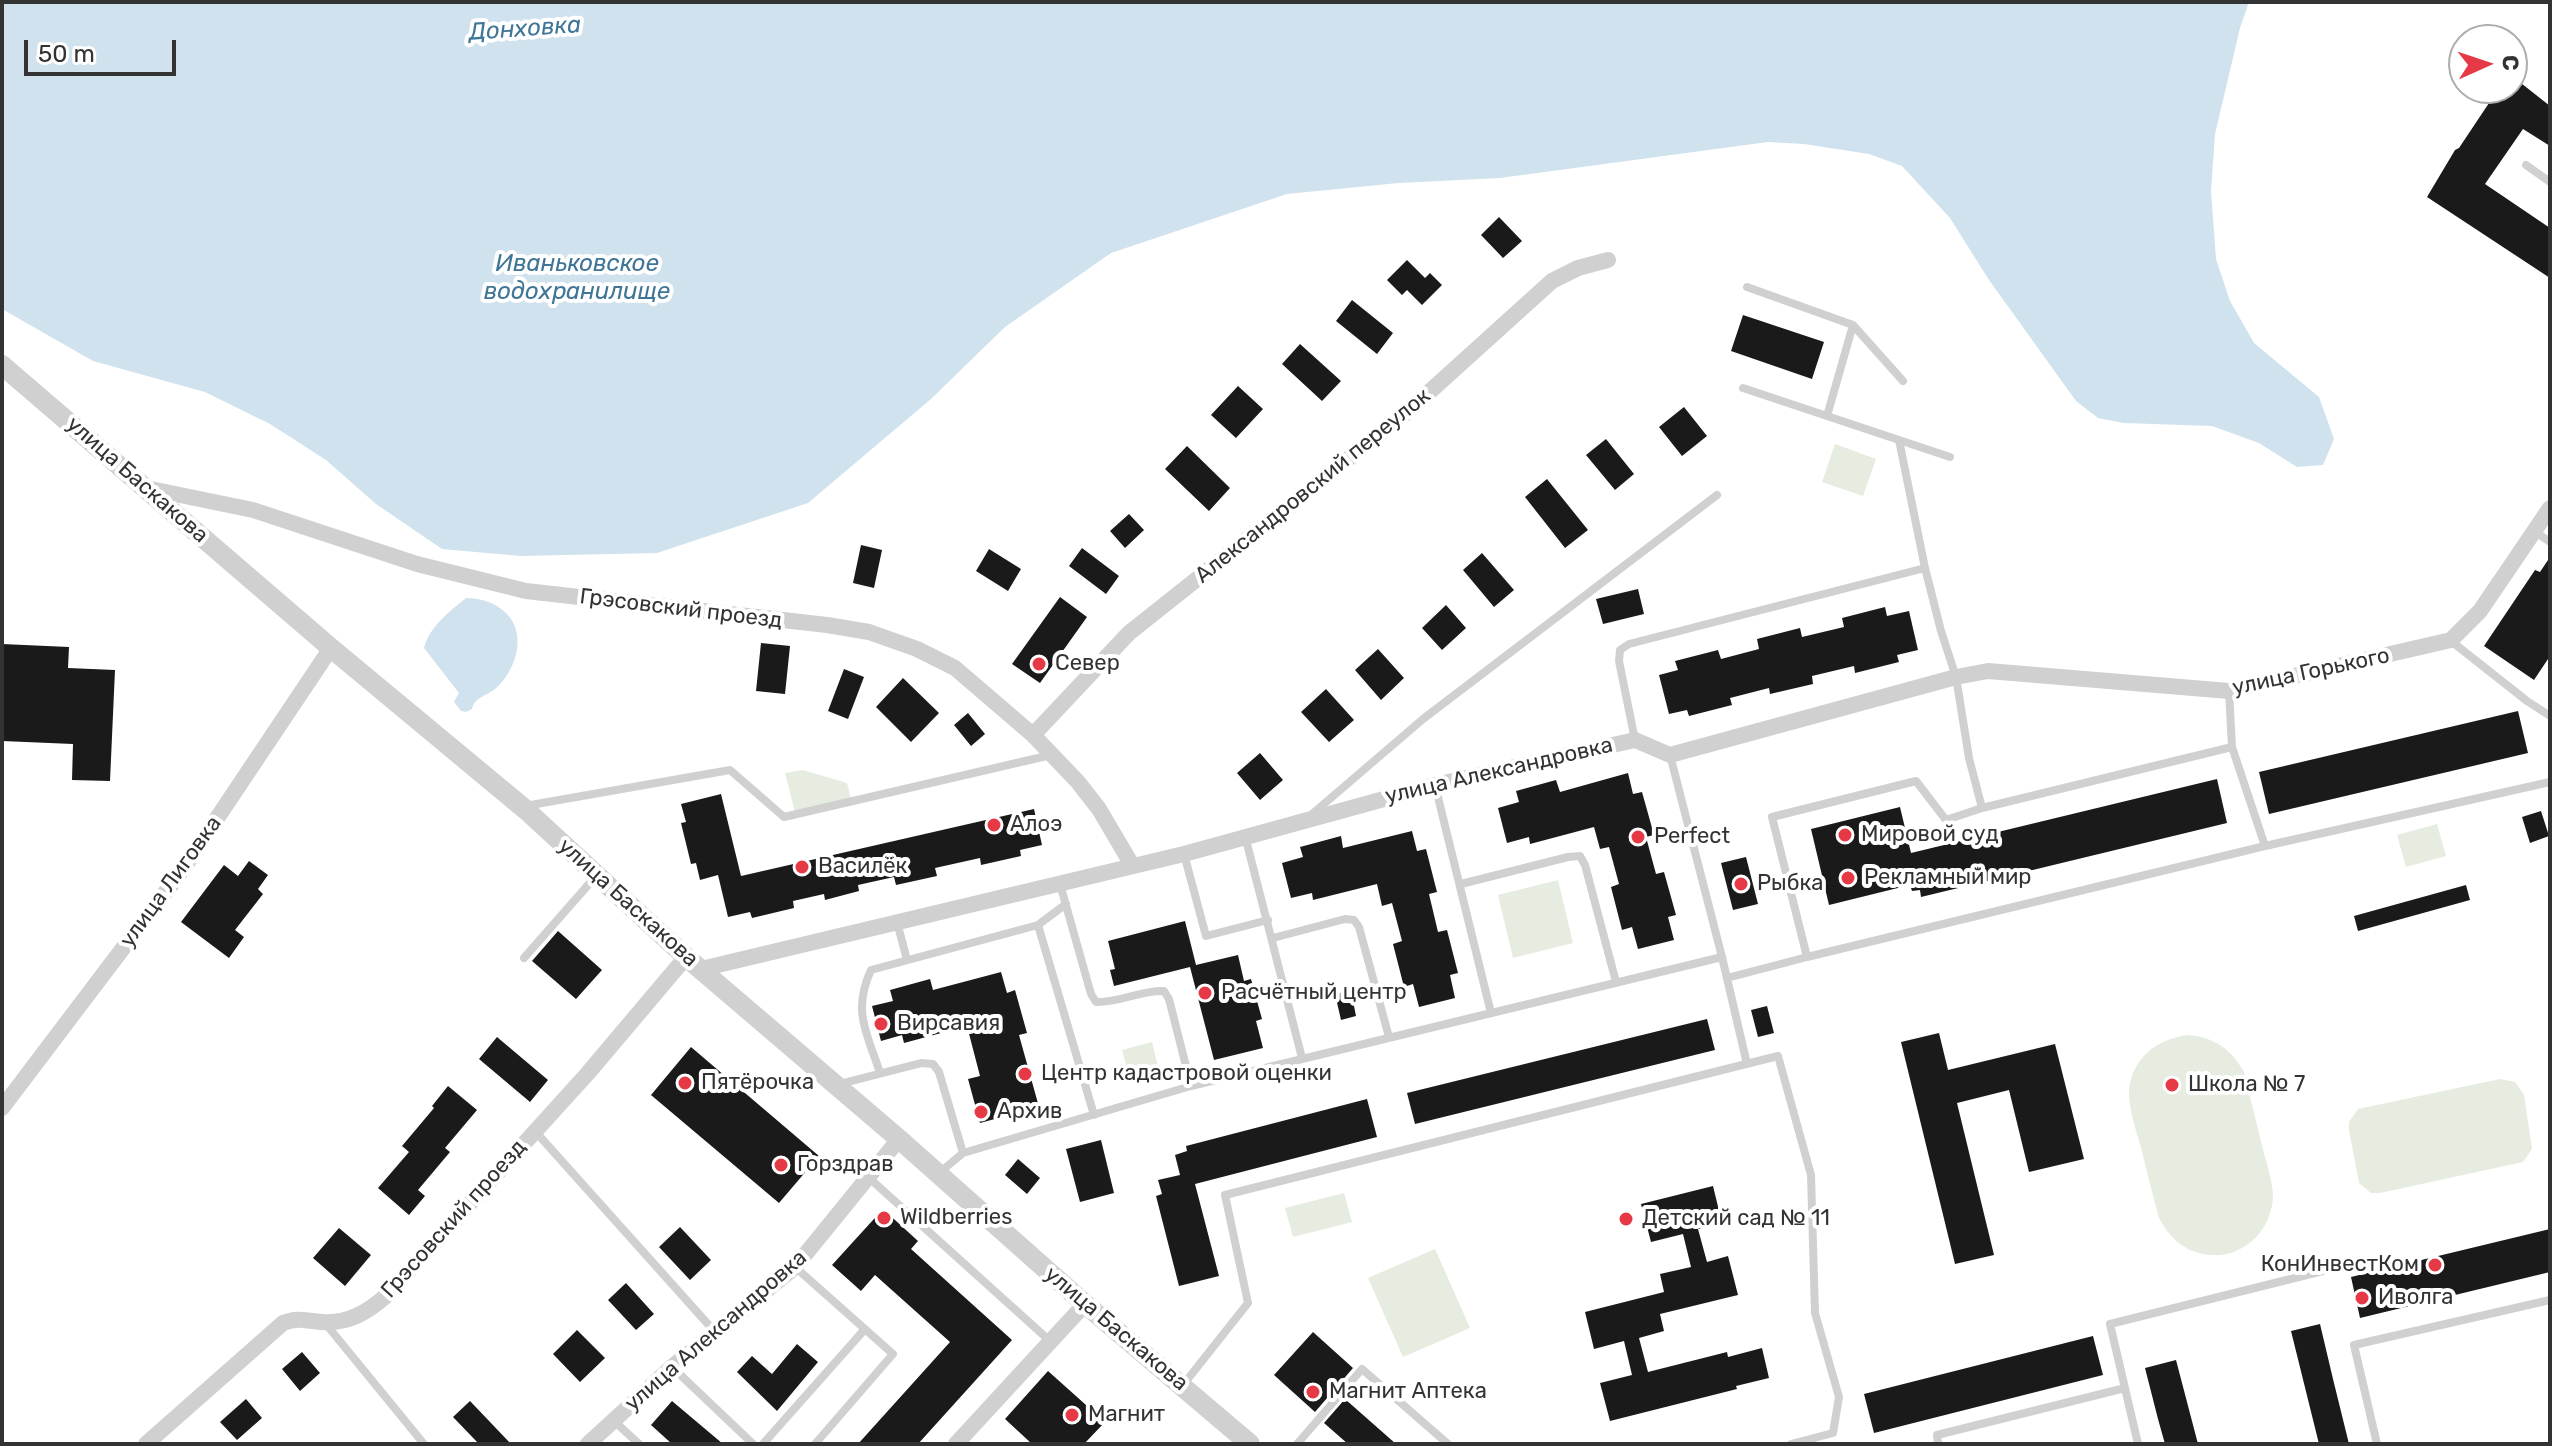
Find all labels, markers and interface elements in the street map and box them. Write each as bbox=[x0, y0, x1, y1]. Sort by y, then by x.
water label: Донховка bbox=[468, 11, 582, 47]
scale bar bbox=[28, 24, 180, 74]
north arrow bbox=[2448, 24, 2528, 104]
text: 50 m bbox=[38, 40, 95, 68]
text: С bbox=[2497, 54, 2524, 71]
water label: Иваньковское водохранилище bbox=[484, 250, 670, 306]
street label: Александровский переулок bbox=[1190, 383, 1436, 589]
street label: улица Баскакова bbox=[61, 411, 213, 549]
street label: Грэсовский проезд bbox=[578, 583, 784, 635]
street label: улица Горького bbox=[2230, 642, 2392, 702]
place label: Север bbox=[1055, 651, 1120, 677]
marker: Север bbox=[1030, 655, 1048, 673]
street label: улица Александровка bbox=[1383, 732, 1615, 810]
street label: улица Лиговка bbox=[115, 811, 227, 953]
place label: Алоэ bbox=[1010, 812, 1062, 838]
marker: Алоэ bbox=[985, 816, 1003, 834]
place label: Мировой суд bbox=[1861, 822, 1999, 848]
place label: Perfect bbox=[1654, 824, 1730, 850]
marker: Мировой суд bbox=[1836, 826, 1854, 844]
marker: Perfect bbox=[1629, 828, 1647, 846]
street label: улица Баскакова bbox=[553, 833, 703, 973]
place label: Василёк bbox=[818, 854, 907, 880]
marker: Василёк bbox=[793, 858, 811, 876]
place label: Рекламный мир bbox=[1864, 865, 2031, 891]
marker: Рекламный мир bbox=[1839, 869, 1857, 887]
place label: Рыбка bbox=[1757, 871, 1823, 897]
marker: Рыбка bbox=[1732, 875, 1750, 893]
place label: Расчётный центр bbox=[1221, 980, 1407, 1006]
marker: Расчётный центр bbox=[1196, 984, 1214, 1002]
place label: Вирсавия bbox=[897, 1011, 1000, 1037]
marker: Вирсавия bbox=[872, 1015, 890, 1033]
place label: Центр кадастровой оценки bbox=[1041, 1061, 1332, 1087]
marker: Центр кадастровой оценки bbox=[1016, 1065, 1034, 1083]
place label: Пятёрочка bbox=[701, 1070, 814, 1096]
place label: Школа № 7 bbox=[2188, 1072, 2305, 1098]
marker: Пятёрочка bbox=[676, 1074, 694, 1092]
marker: Школа № 7 bbox=[2163, 1076, 2181, 1094]
place label: Архив bbox=[997, 1099, 1062, 1125]
marker: Архив bbox=[972, 1103, 990, 1121]
street label: Грэсовский проезд bbox=[376, 1134, 532, 1304]
place label: Горздрав bbox=[797, 1152, 894, 1178]
marker: Горздрав bbox=[772, 1156, 790, 1174]
place label: Wildberries bbox=[900, 1205, 1012, 1231]
place label: Детский сад № 11 bbox=[1642, 1206, 1830, 1232]
marker: Wildberries bbox=[875, 1209, 893, 1227]
marker: Детский сад № 11 bbox=[1617, 1210, 1635, 1228]
street label: улица Александровка bbox=[620, 1245, 812, 1417]
place label: КонИнвестКом bbox=[2261, 1252, 2419, 1278]
marker: КонИнвестКом bbox=[2426, 1256, 2444, 1274]
street label: улица Баскакова bbox=[1039, 1261, 1193, 1397]
place label: Иволга bbox=[2378, 1285, 2453, 1311]
marker: Иволга bbox=[2353, 1289, 2371, 1307]
place label: Магнит Аптека bbox=[1329, 1379, 1487, 1405]
marker: Магнит Аптека bbox=[1304, 1383, 1322, 1401]
place label: Магнит bbox=[1088, 1402, 1165, 1428]
marker: Магнит bbox=[1063, 1406, 1081, 1424]

